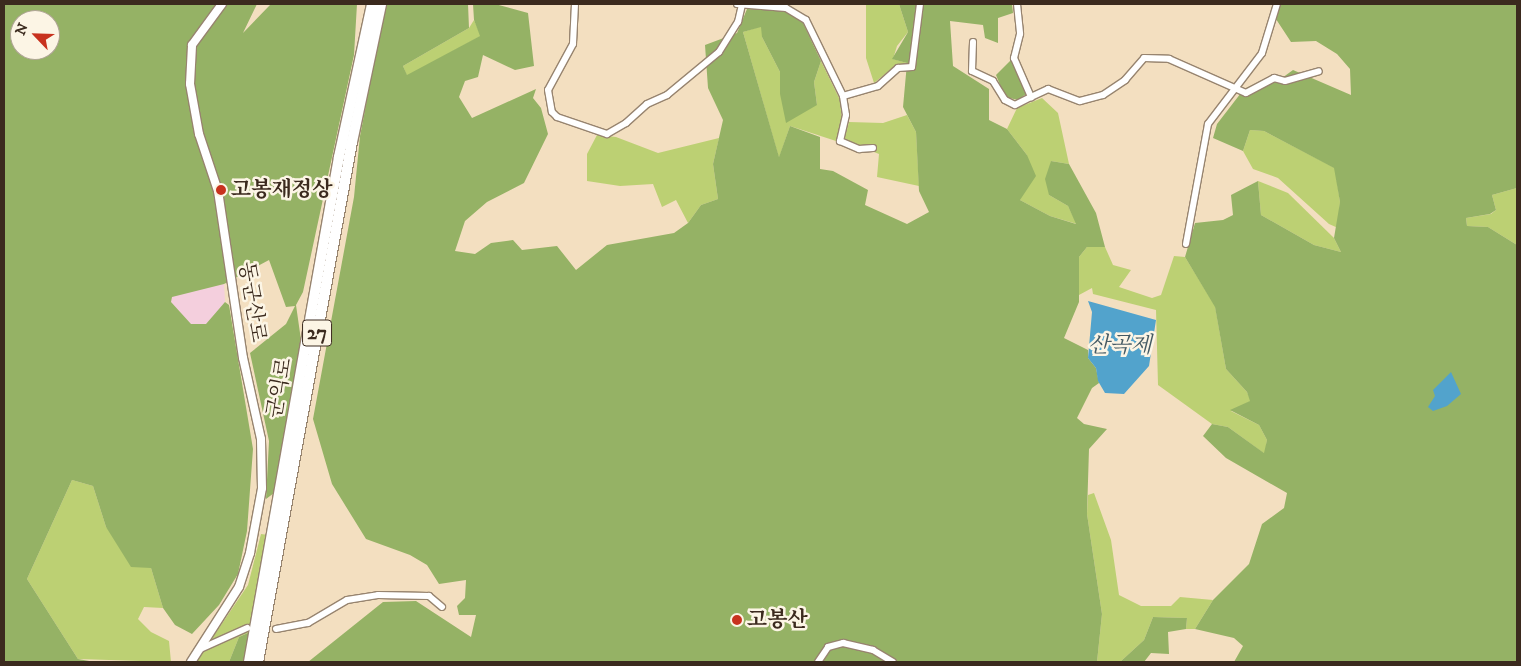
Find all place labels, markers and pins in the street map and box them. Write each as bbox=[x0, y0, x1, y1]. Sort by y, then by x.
place label: 고봉재정상 bbox=[231, 177, 332, 203]
marker: 고봉재정상 bbox=[215, 184, 227, 196]
place label: 고봉산 bbox=[747, 607, 808, 633]
marker: 고봉산 bbox=[731, 614, 743, 626]

